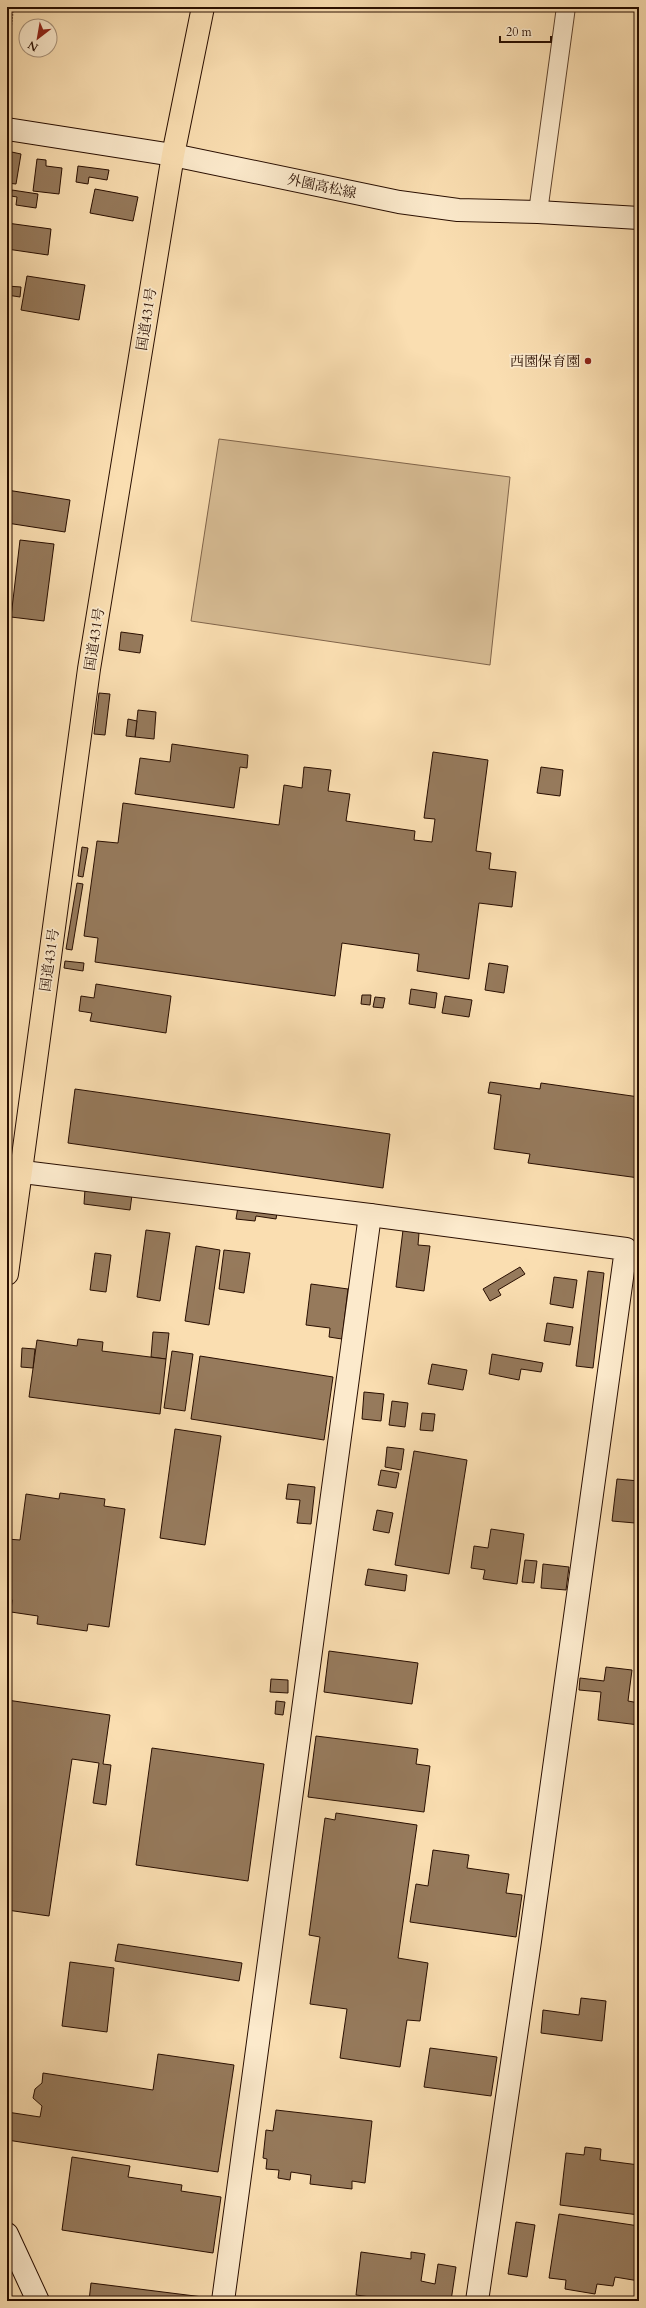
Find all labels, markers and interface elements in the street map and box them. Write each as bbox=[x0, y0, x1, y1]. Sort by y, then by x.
north arrow bbox=[18, 18, 58, 58]
scale bar bbox=[500, 18, 551, 44]
text: 20 m bbox=[506, 24, 533, 40]
text: N bbox=[25, 37, 41, 55]
street label: 外園高松線 bbox=[286, 170, 358, 203]
street label: 国道431号 bbox=[132, 286, 161, 352]
place label: 西園保育園 bbox=[510, 352, 580, 371]
marker: 西園保育園 bbox=[583, 356, 593, 366]
street label: 国道431号 bbox=[80, 606, 109, 672]
street label: 国道431号 bbox=[36, 927, 63, 993]

